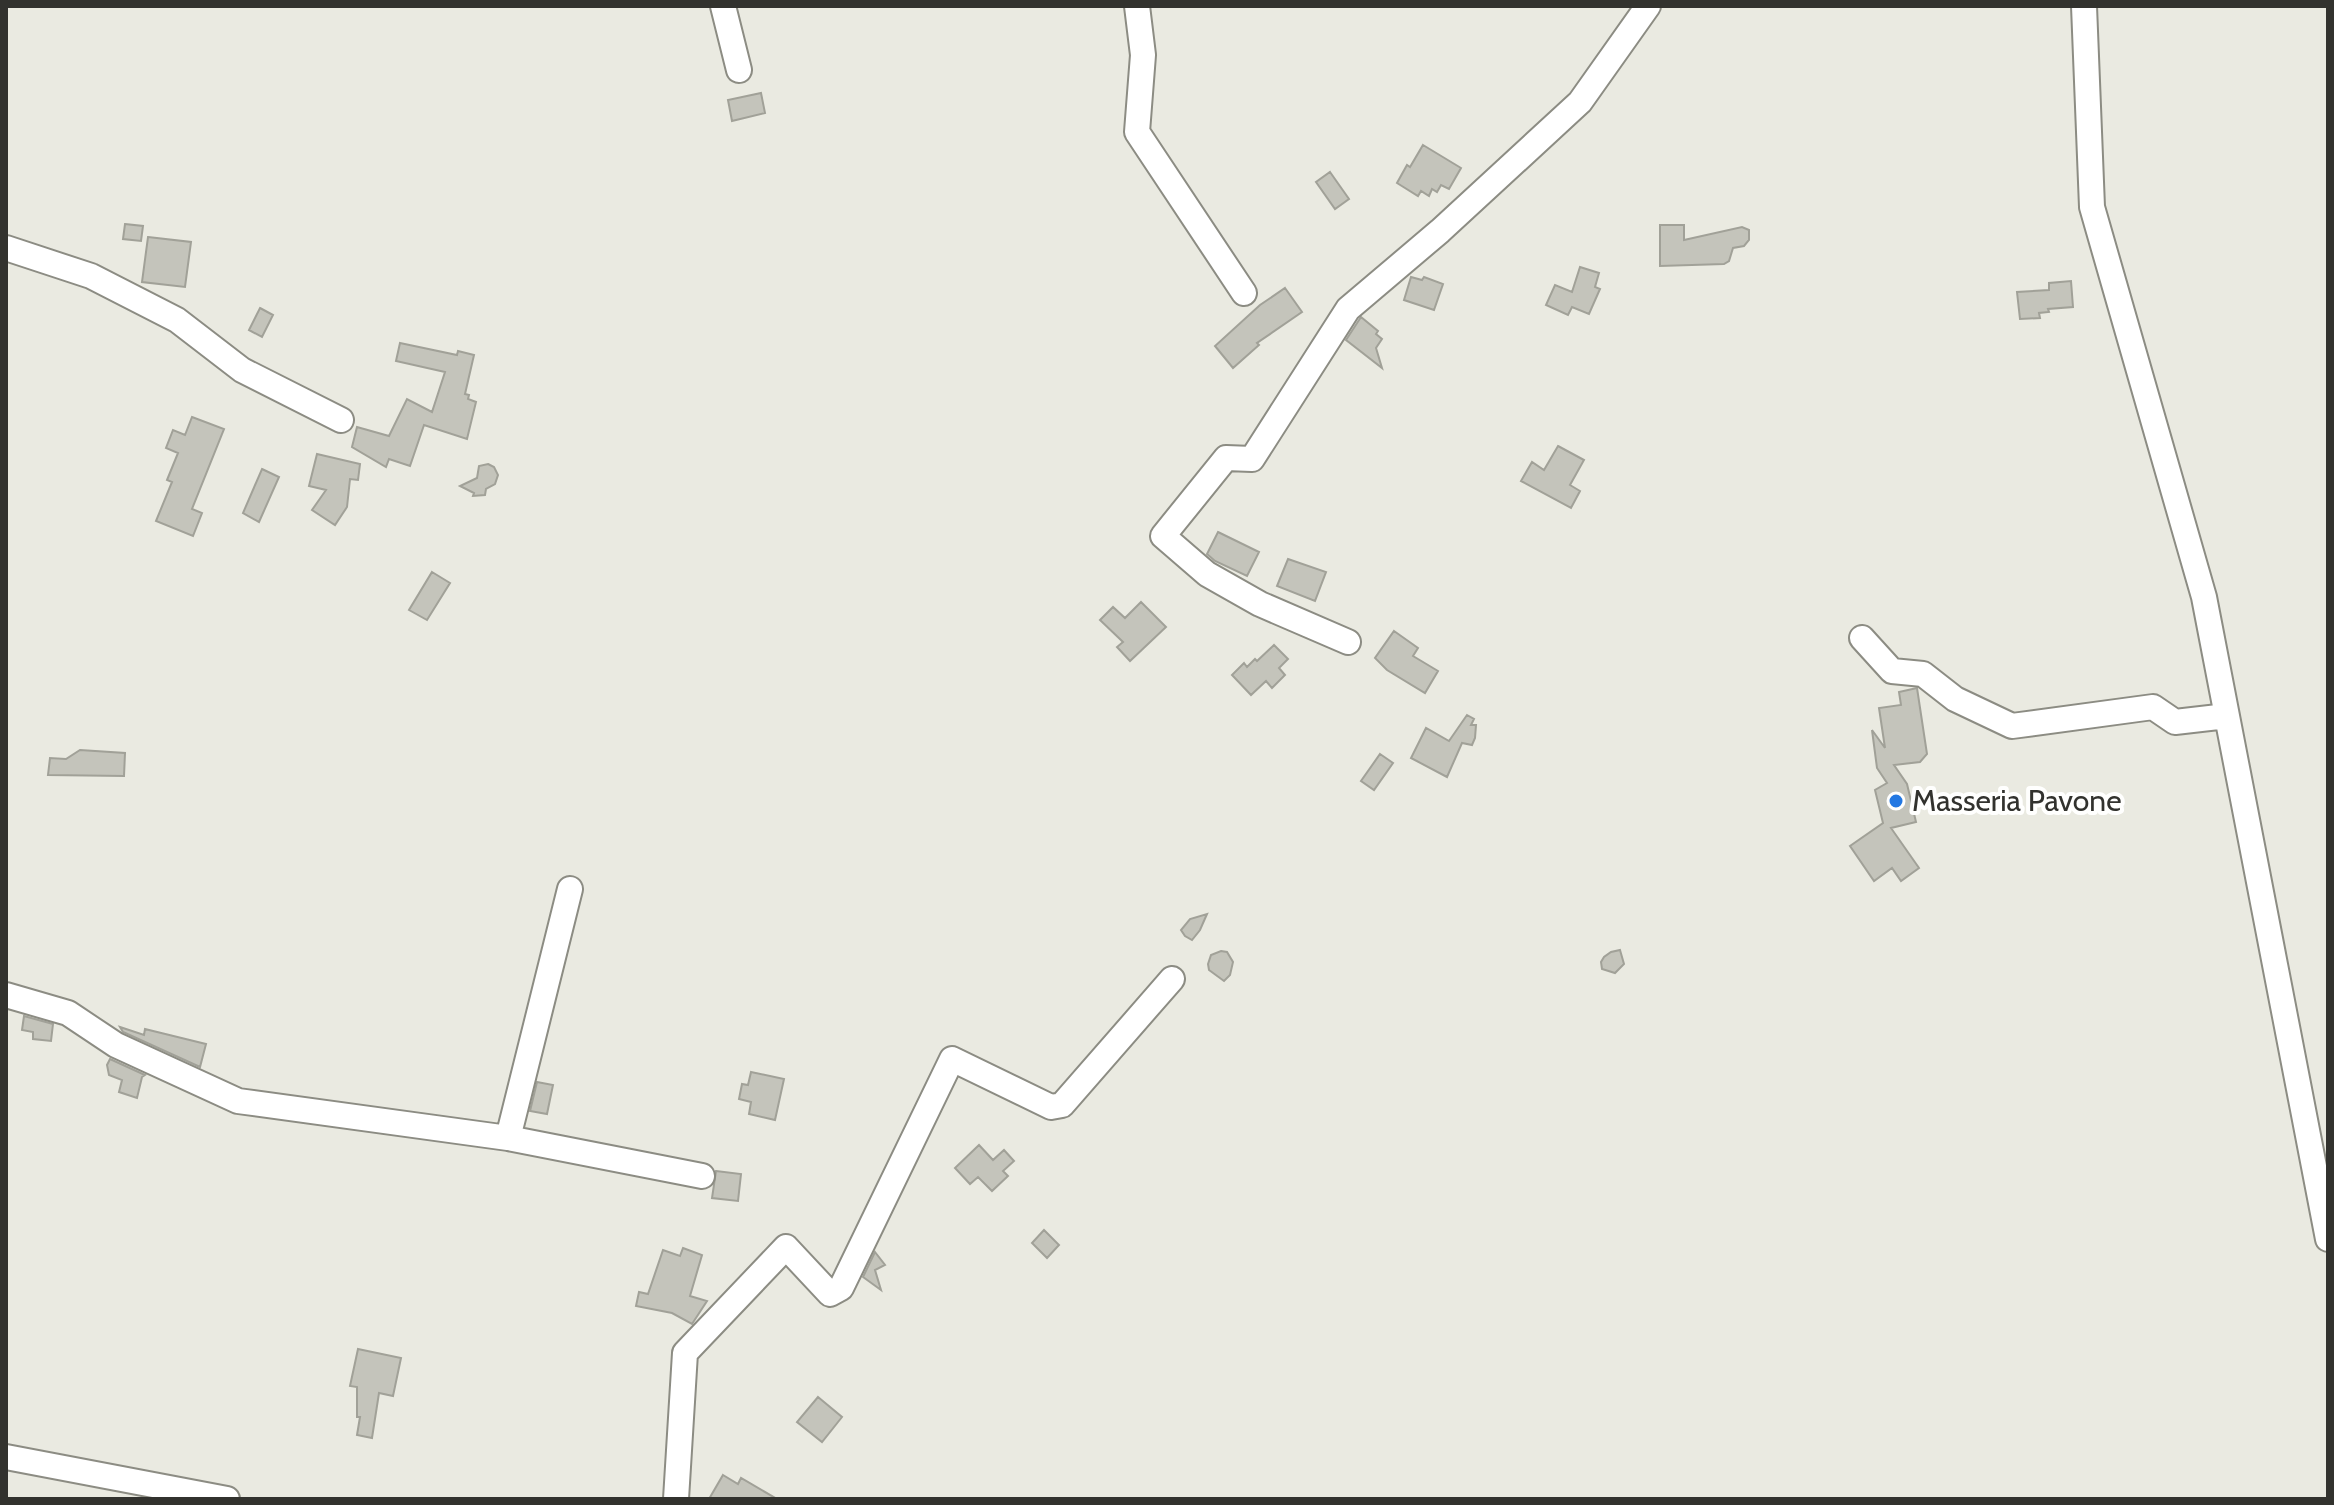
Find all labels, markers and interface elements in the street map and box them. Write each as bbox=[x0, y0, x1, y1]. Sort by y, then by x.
place label: Masseria Pavone bbox=[1912, 782, 2122, 819]
marker: Masseria Pavone bbox=[1887, 792, 1905, 810]

